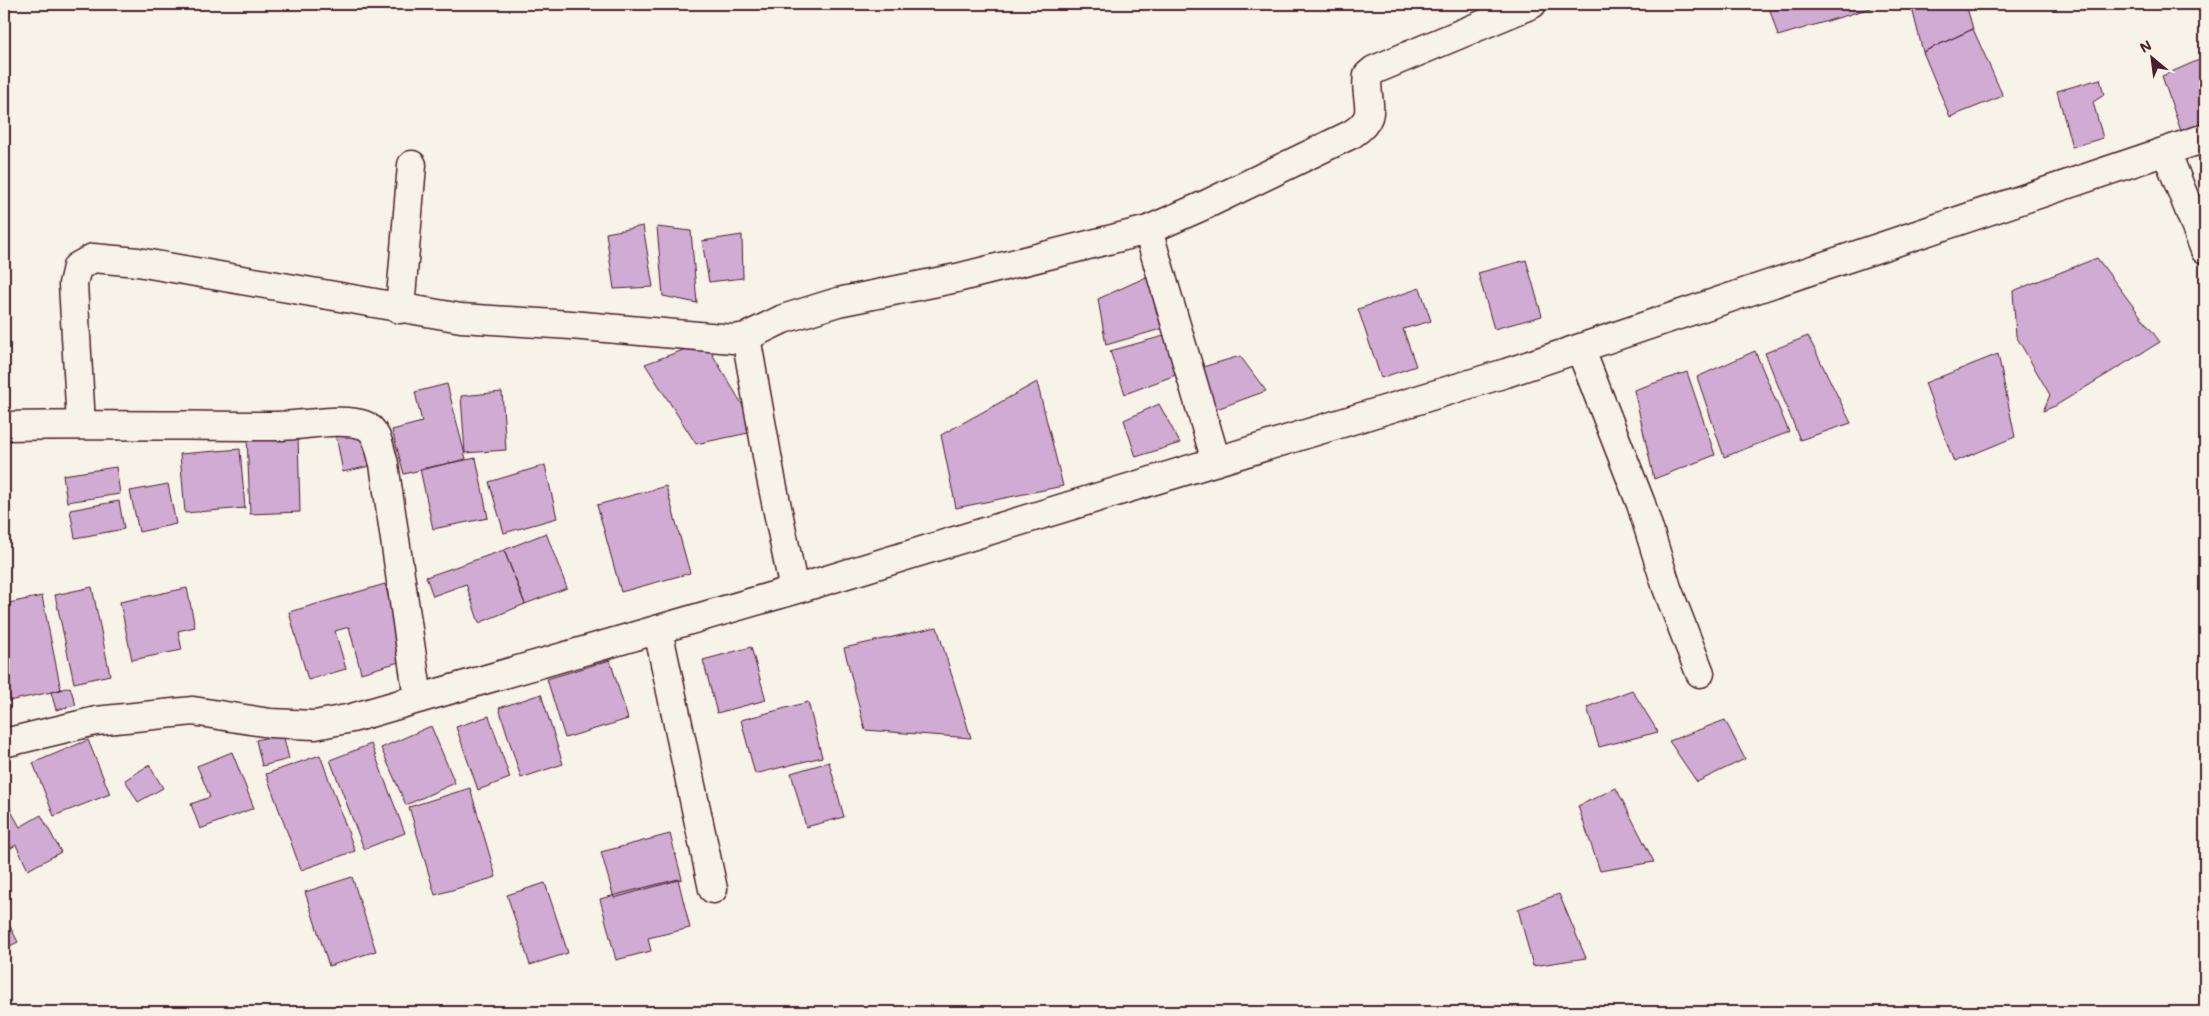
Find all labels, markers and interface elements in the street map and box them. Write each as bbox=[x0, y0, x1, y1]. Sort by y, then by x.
north arrow bbox=[2126, 32, 2176, 82]
text: N bbox=[2136, 35, 2155, 57]

